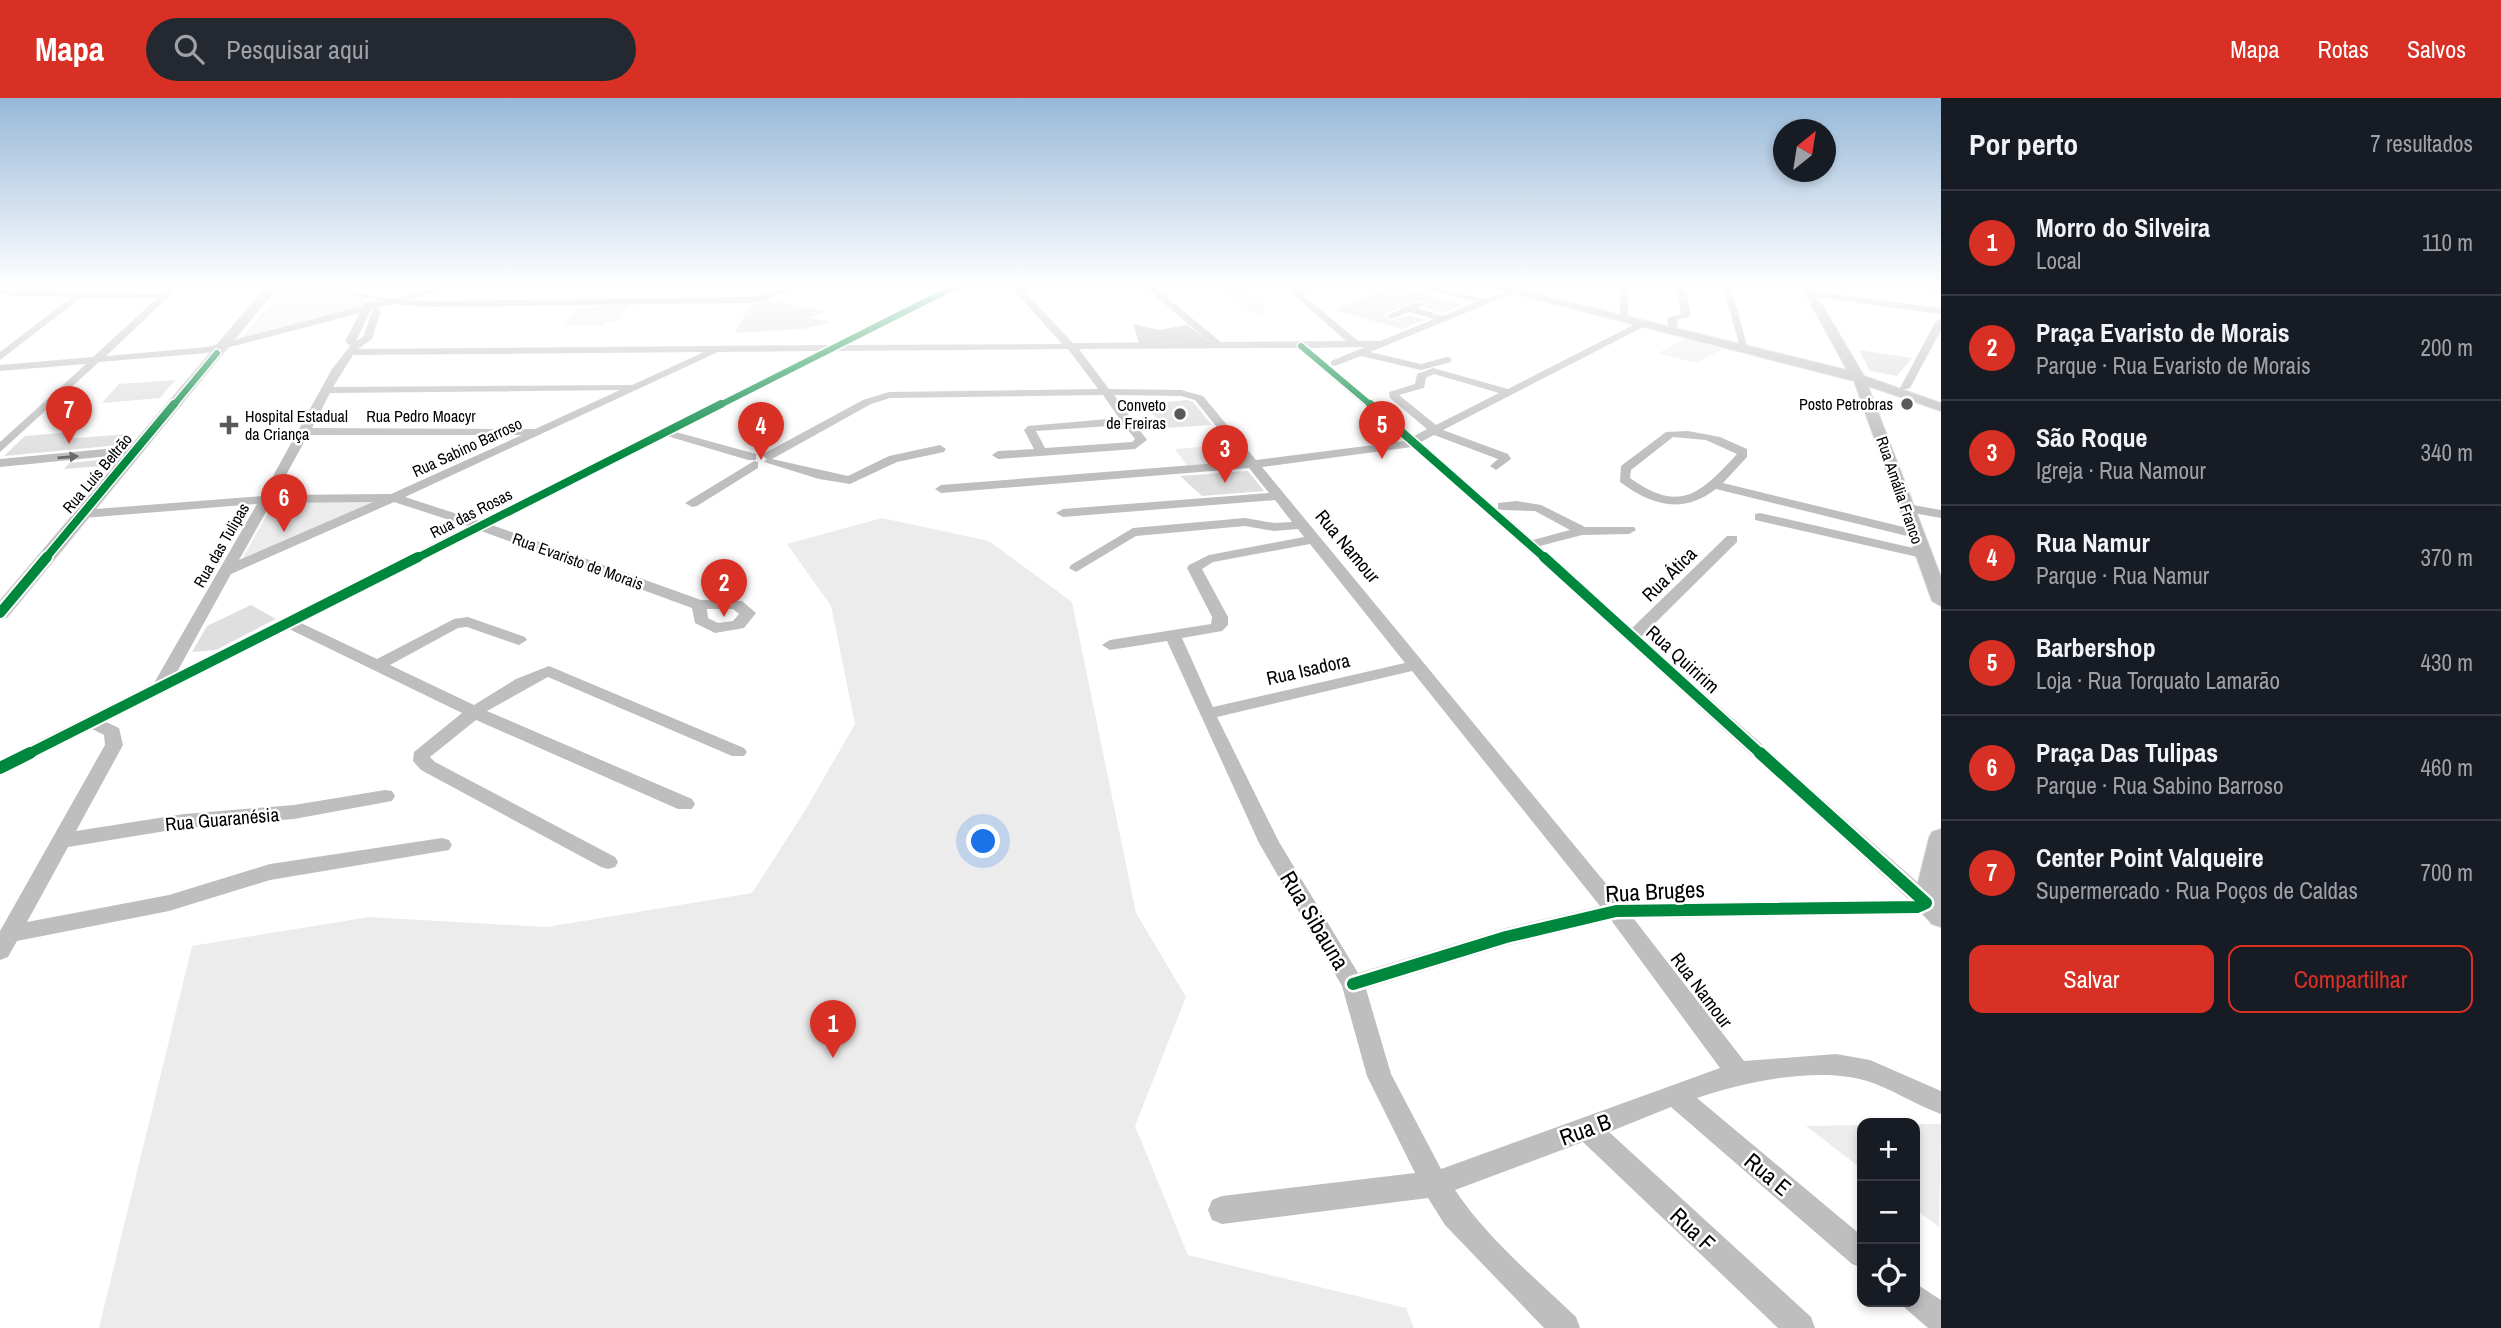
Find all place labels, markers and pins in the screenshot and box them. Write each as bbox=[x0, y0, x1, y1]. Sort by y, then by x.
pin: 7 bbox=[46, 386, 92, 444]
place label: Posto Petrobras bbox=[1799, 393, 1893, 415]
place label: Conveto de Freiras bbox=[1106, 394, 1166, 434]
marker: Posto Petrobras bbox=[1899, 396, 1915, 412]
pin: 5 bbox=[1359, 401, 1405, 459]
pin: 4 bbox=[738, 402, 784, 460]
place label: Hospital Estadual da Criança bbox=[245, 405, 348, 445]
marker: Conveto de Freiras bbox=[1172, 406, 1188, 422]
marker: Hospital Estadual da Criança bbox=[219, 415, 239, 435]
pin: 3 bbox=[1202, 425, 1248, 483]
pin: 6 bbox=[261, 474, 307, 532]
pin: 2 bbox=[701, 559, 747, 617]
pin: 1 bbox=[810, 1000, 856, 1058]

